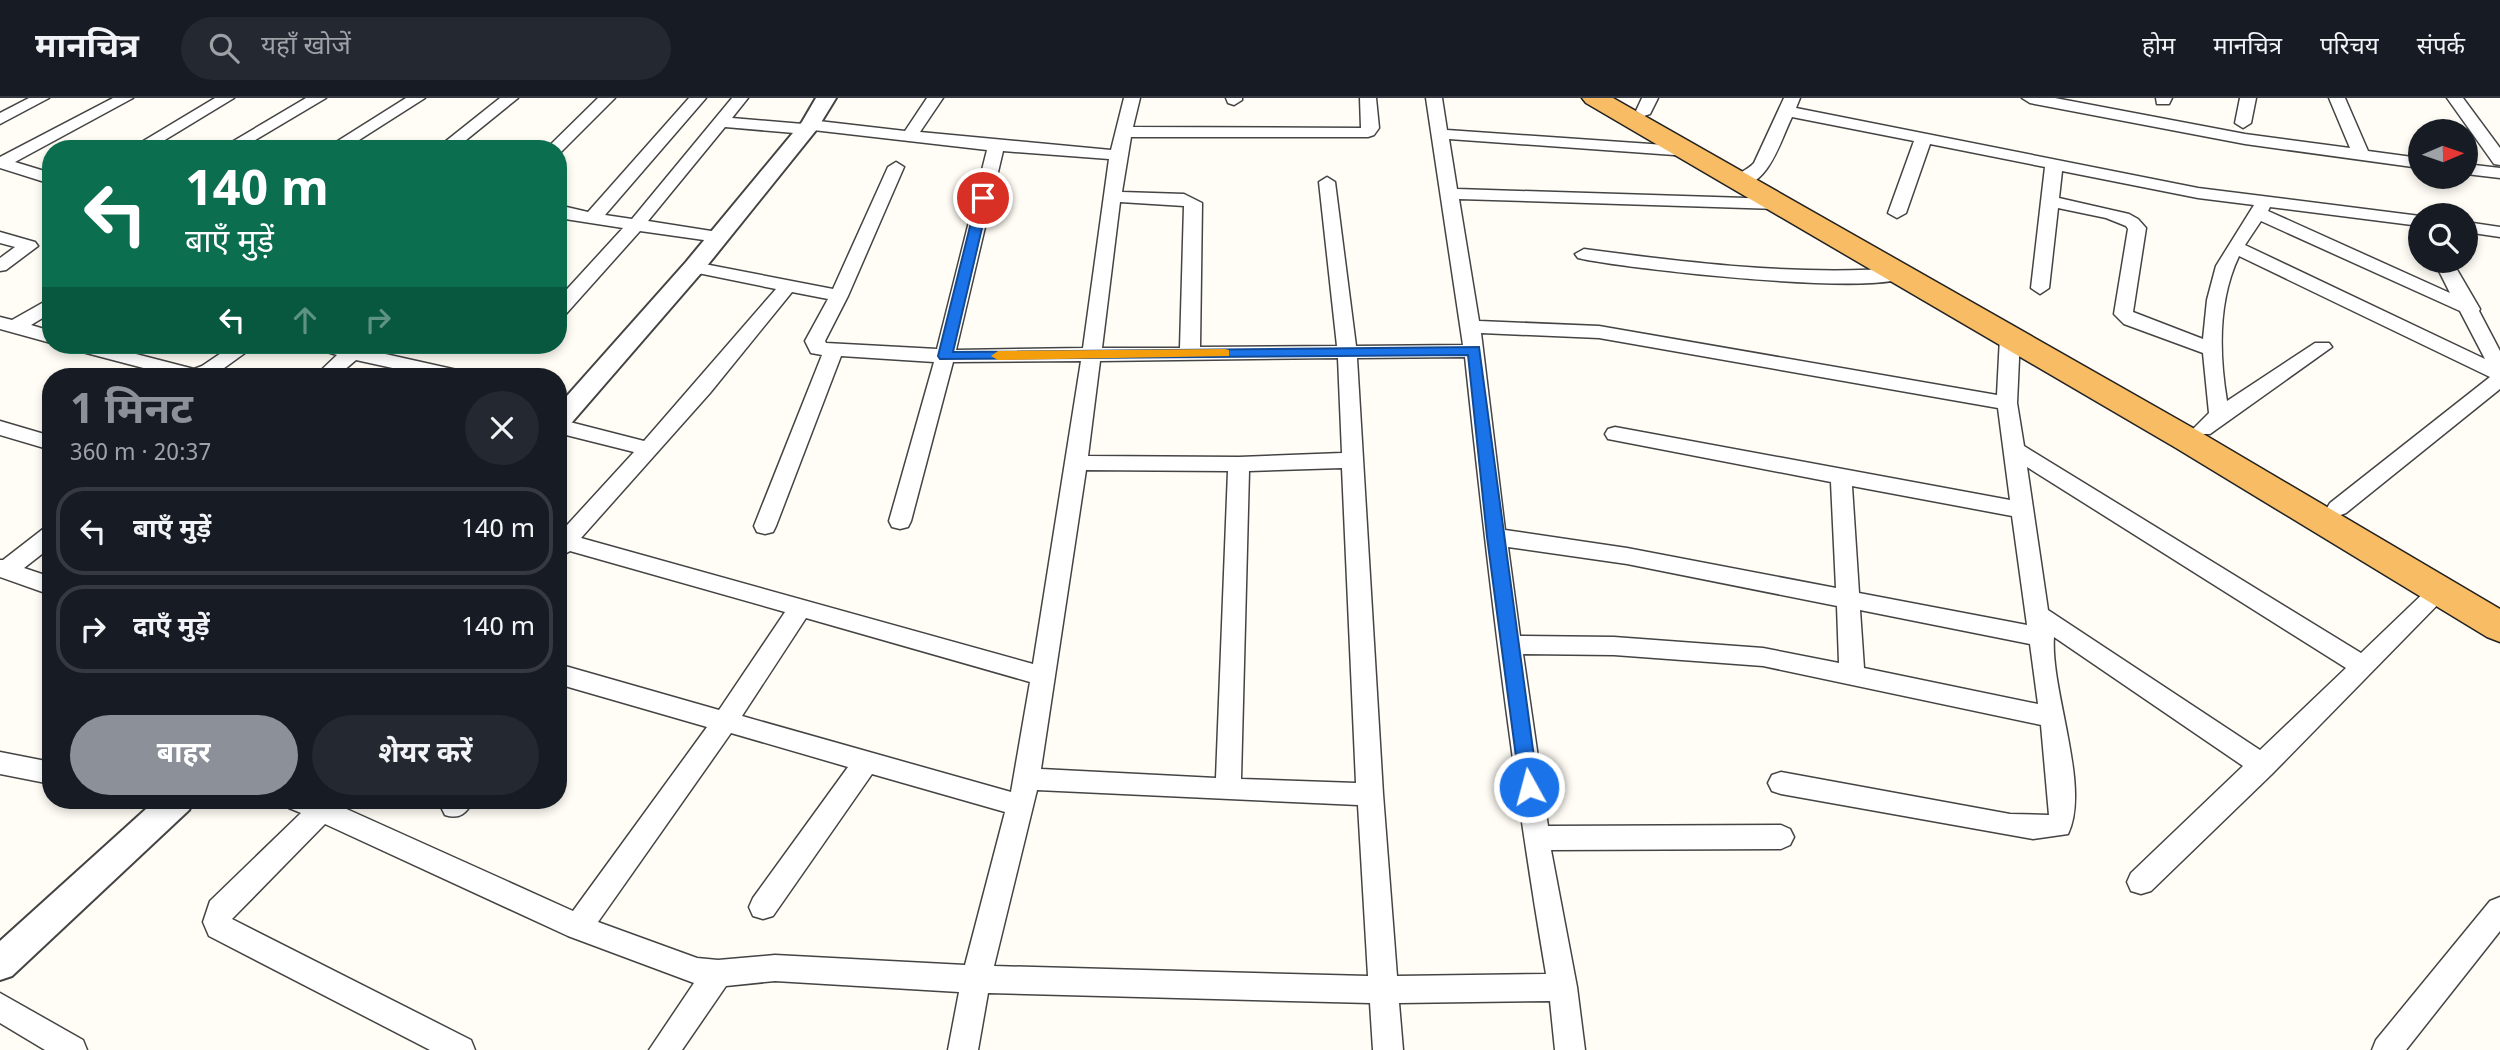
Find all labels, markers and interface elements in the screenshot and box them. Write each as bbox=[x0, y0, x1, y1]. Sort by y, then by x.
search box bbox=[181, 17, 671, 80]
text: मानचित्र bbox=[35, 27, 139, 70]
icon: search bbox=[205, 29, 243, 67]
text: यहाँ खोजें bbox=[261, 31, 351, 65]
text: होम bbox=[2142, 32, 2175, 64]
text: मानचित्र bbox=[2213, 32, 2282, 64]
text: परिचय bbox=[2320, 32, 2379, 64]
text: संपर्क bbox=[2417, 32, 2465, 64]
north arrow bbox=[2408, 119, 2478, 189]
map controls bbox=[2408, 119, 2478, 273]
text: 140 m bbox=[185, 161, 329, 225]
icon: left bbox=[70, 168, 161, 259]
pin bbox=[953, 168, 1013, 228]
icon: arrive bbox=[964, 179, 1002, 217]
button: search bbox=[2408, 203, 2478, 273]
text: बाएँ मुड़ें bbox=[185, 223, 274, 265]
icon: left bbox=[213, 301, 251, 339]
icon: ahead bbox=[286, 301, 324, 339]
icon: right bbox=[359, 301, 397, 339]
text: 1 मिनट bbox=[70, 385, 193, 440]
button: close bbox=[465, 391, 539, 465]
text: 360 m · 20:37 bbox=[70, 439, 211, 469]
icon: left bbox=[74, 512, 112, 550]
text: बाएँ मुड़ें bbox=[133, 514, 211, 548]
text: 140 m bbox=[461, 514, 535, 548]
icon: right bbox=[74, 610, 112, 648]
text: दाएँ मुड़ें bbox=[133, 612, 210, 646]
text: 140 m bbox=[461, 612, 535, 646]
button: बाहर bbox=[70, 715, 298, 795]
button: शेयर करें bbox=[312, 715, 539, 795]
position arrow bbox=[1492, 750, 1566, 824]

